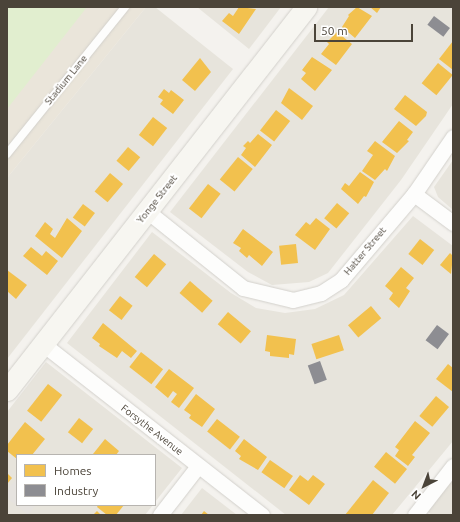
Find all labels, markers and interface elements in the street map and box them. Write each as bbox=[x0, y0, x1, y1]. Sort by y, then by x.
scale bar bbox=[316, 16, 415, 42]
text: 50 m bbox=[321, 24, 348, 37]
street label: Stadium Lane bbox=[42, 53, 90, 107]
street label: Yonge Street bbox=[134, 172, 180, 226]
street label: Hatter Street bbox=[341, 224, 389, 278]
street label: Forsythe Avenue bbox=[119, 402, 185, 458]
legend bbox=[16, 454, 156, 506]
text: Homes bbox=[54, 464, 92, 477]
north arrow bbox=[404, 466, 444, 506]
text: Industry bbox=[54, 484, 98, 497]
text: N bbox=[409, 488, 423, 502]

